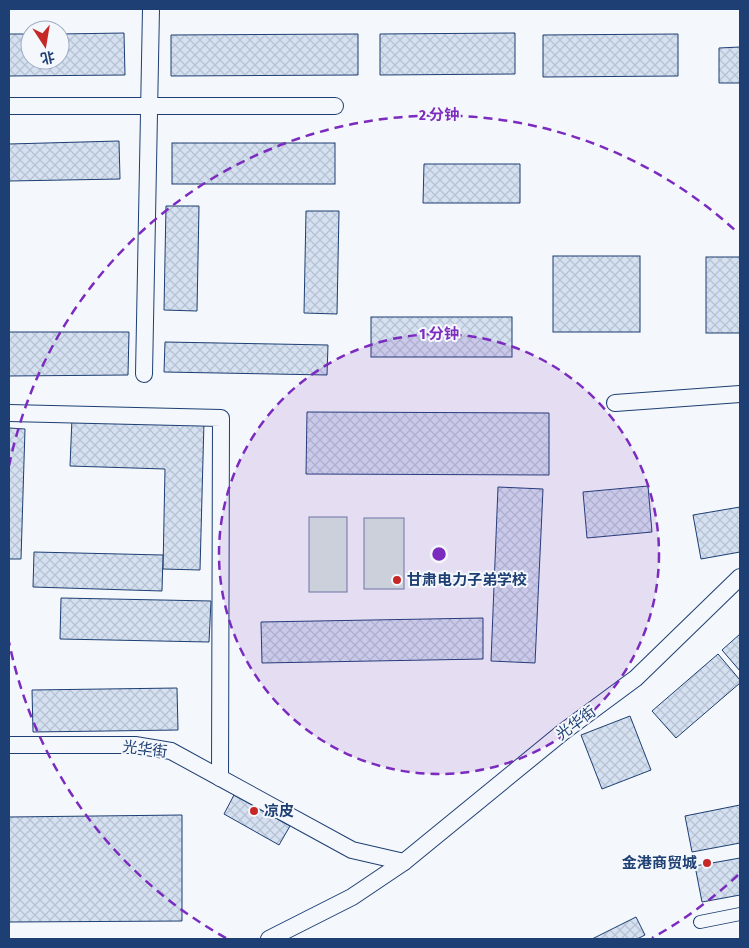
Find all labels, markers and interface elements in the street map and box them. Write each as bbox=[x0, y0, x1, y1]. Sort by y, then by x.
north arrow bbox=[20, 20, 70, 70]
text: 北 bbox=[39, 47, 56, 67]
text: 2 分钟 bbox=[418, 106, 459, 124]
text: 1 分钟 bbox=[419, 325, 459, 343]
centre of rings bbox=[430, 545, 448, 563]
place label: 甘肃电力子弟学校 bbox=[407, 571, 527, 589]
marker: 甘肃电力子弟学校 bbox=[391, 574, 403, 586]
street label: 光华街 bbox=[553, 702, 599, 744]
street label: 光华街 bbox=[122, 737, 168, 761]
place label: 凉皮 bbox=[264, 802, 294, 820]
marker: 凉皮 bbox=[248, 805, 260, 817]
place label: 金港商贸城 bbox=[622, 854, 697, 872]
marker: 金港商贸城 bbox=[701, 857, 713, 869]

